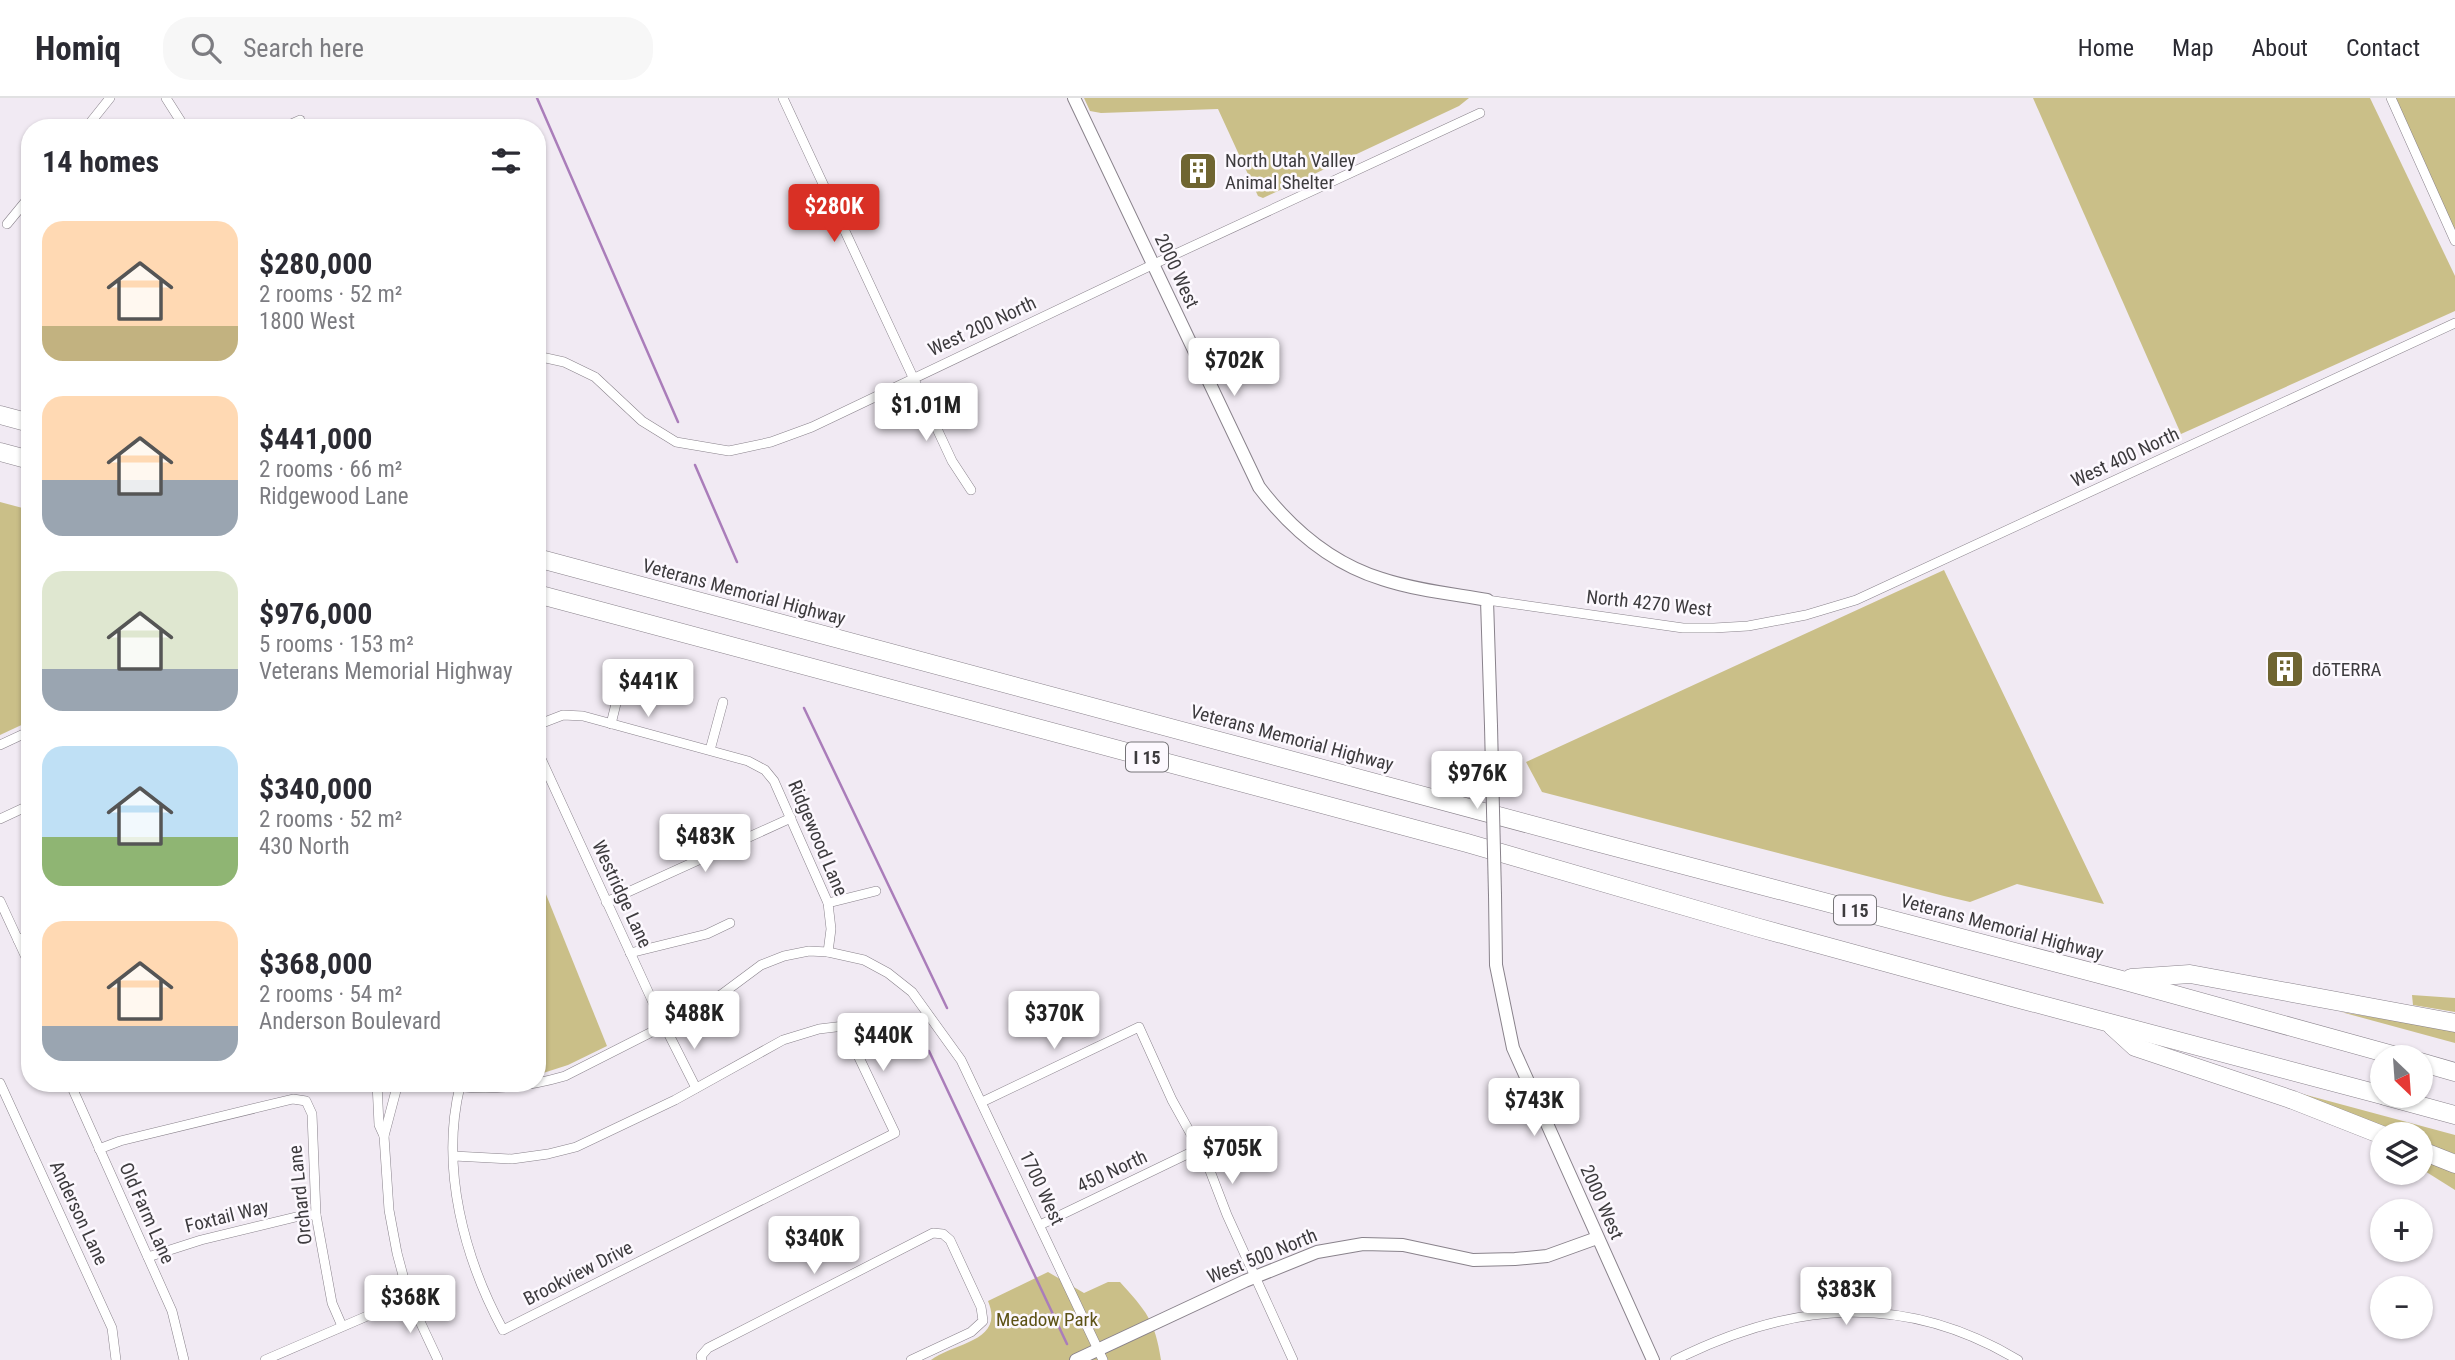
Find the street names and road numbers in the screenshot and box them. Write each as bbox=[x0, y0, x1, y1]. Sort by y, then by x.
street label: 2000 West bbox=[1150, 230, 1204, 312]
street label: West 200 North bbox=[924, 291, 1040, 361]
street label: West 400 North bbox=[2067, 422, 2183, 492]
street label: Veterans Memorial Highway bbox=[640, 554, 848, 630]
street label: North 4270 West bbox=[1585, 585, 1713, 621]
street label: Veterans Memorial Highway bbox=[1188, 700, 1396, 776]
road number: I 15 bbox=[1126, 742, 1168, 772]
street label: Ridgewood Lane bbox=[783, 777, 853, 899]
street label: Westridge Lane bbox=[587, 837, 657, 951]
street label: Veterans Memorial Highway bbox=[1898, 889, 2106, 965]
road number: I 15 bbox=[1834, 896, 1876, 924]
street label: Orchard Lane bbox=[283, 1144, 317, 1246]
street label: 450 North bbox=[1073, 1145, 1151, 1197]
street label: 1700 West bbox=[1015, 1147, 1069, 1229]
street label: Anderson Lane bbox=[45, 1157, 113, 1269]
street label: Old Farm Lane bbox=[114, 1159, 180, 1267]
street label: 2000 West bbox=[1575, 1161, 1629, 1243]
street label: Foxtail Way bbox=[183, 1194, 271, 1237]
street label: West 500 North bbox=[1204, 1223, 1320, 1289]
street label: Brookview Drive bbox=[519, 1236, 637, 1310]

